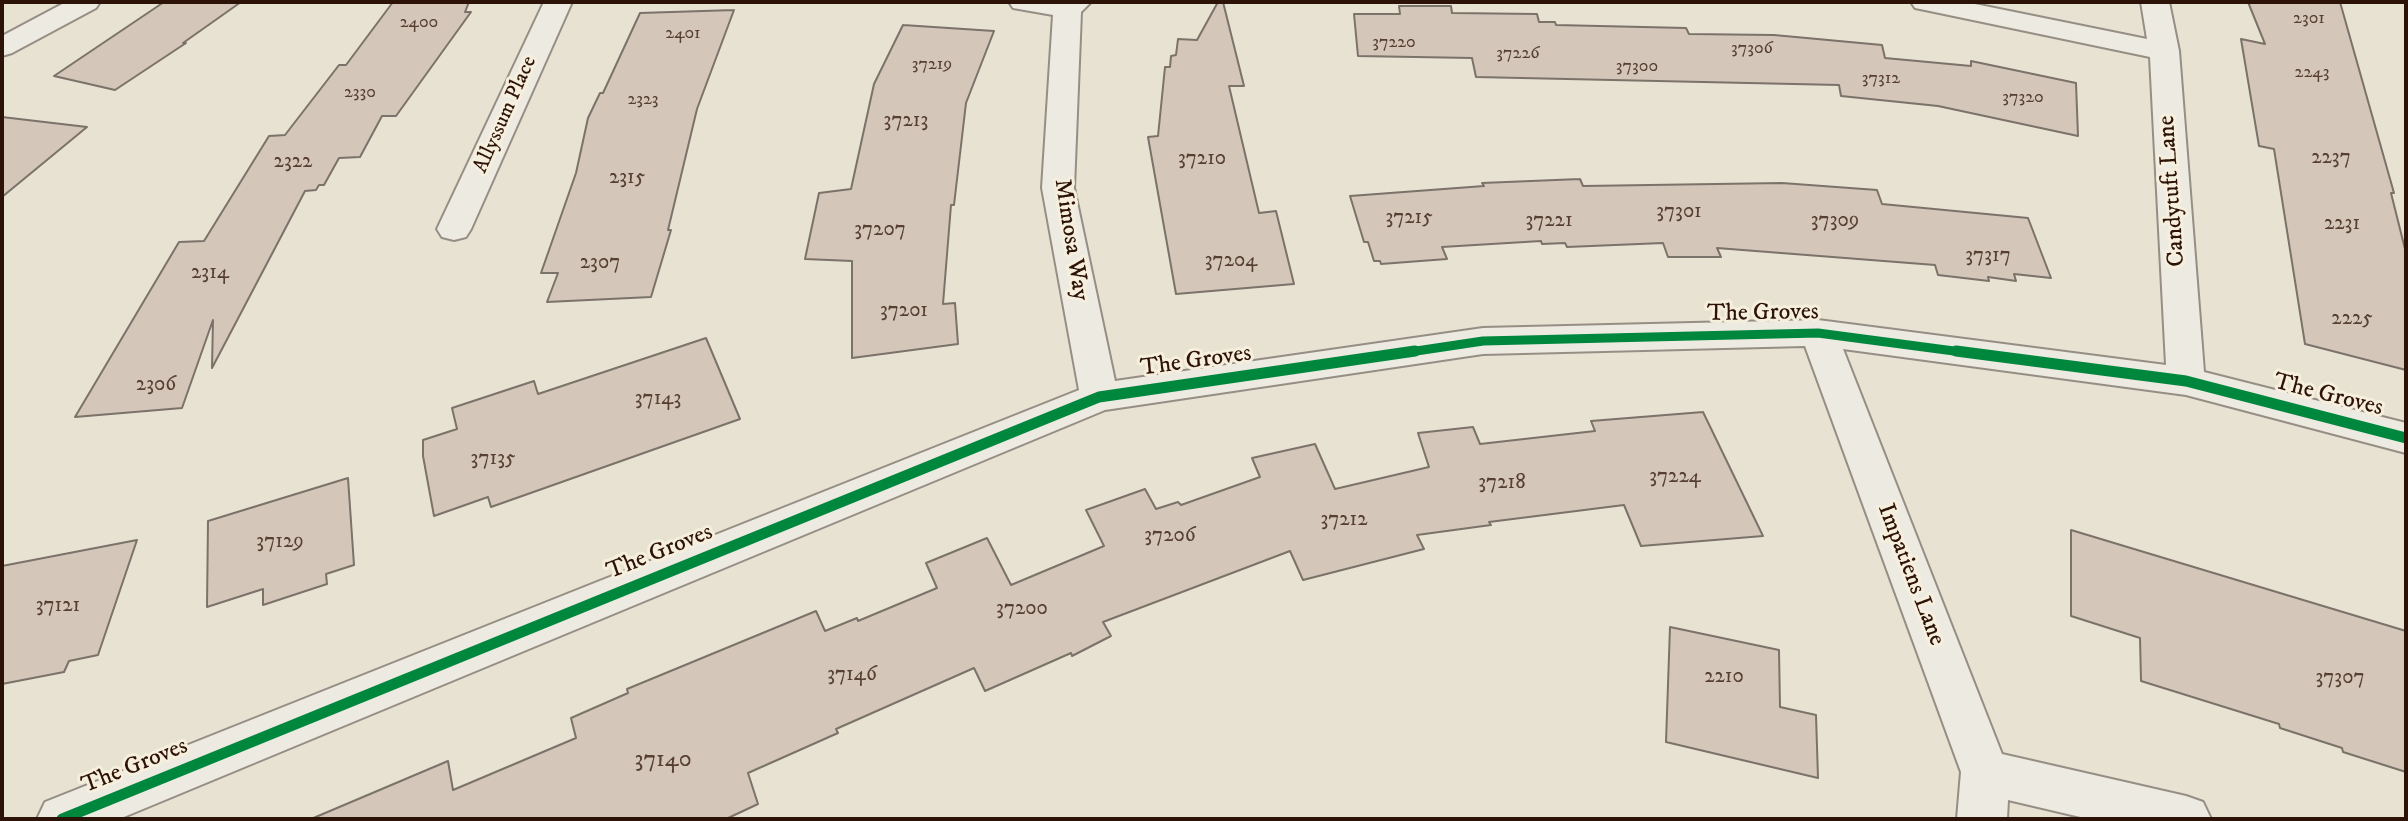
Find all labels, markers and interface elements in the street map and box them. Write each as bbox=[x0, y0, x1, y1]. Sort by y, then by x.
house number: 2301 bbox=[2293, 8, 2325, 30]
house number: 2400 bbox=[400, 12, 438, 34]
house number: 2401 bbox=[665, 23, 701, 45]
house number: 37220 bbox=[1372, 32, 1416, 54]
house number: 37306 bbox=[1731, 38, 1773, 60]
house number: 37226 bbox=[1496, 43, 1540, 65]
street label: Allyssum Place bbox=[469, 53, 543, 177]
house number: 37219 bbox=[912, 54, 952, 76]
house number: 37300 bbox=[1616, 56, 1658, 78]
house number: 2243 bbox=[2295, 62, 2329, 84]
house number: 37312 bbox=[1862, 68, 1900, 90]
house number: 2330 bbox=[344, 82, 376, 104]
house number: 37320 bbox=[2002, 87, 2044, 109]
house number: 2323 bbox=[627, 89, 659, 111]
house number: 37213 bbox=[884, 109, 928, 135]
street label: Candytuft Lane bbox=[2153, 114, 2193, 268]
house number: 2237 bbox=[2311, 146, 2351, 172]
house number: 37210 bbox=[1178, 147, 1226, 173]
house number: 2322 bbox=[274, 150, 312, 176]
house number: 2315 bbox=[609, 166, 645, 192]
street label: Mimosa Way bbox=[1046, 177, 1094, 303]
house number: 37301 bbox=[1656, 200, 1702, 226]
house number: 37215 bbox=[1385, 206, 1433, 232]
house number: 37221 bbox=[1525, 209, 1573, 235]
house number: 37309 bbox=[1811, 209, 1859, 235]
house number: 2231 bbox=[2324, 212, 2360, 238]
house number: 37207 bbox=[854, 218, 906, 244]
house number: 37317 bbox=[1965, 244, 2011, 270]
house number: 37204 bbox=[1205, 249, 1257, 275]
house number: 2307 bbox=[580, 251, 620, 277]
house number: 2314 bbox=[191, 261, 229, 287]
house number: 37201 bbox=[880, 299, 928, 325]
street label: The Groves bbox=[1707, 299, 1819, 329]
house number: 2225 bbox=[2331, 307, 2373, 333]
street label: The Groves bbox=[1139, 340, 1253, 384]
street label: The Groves bbox=[2270, 369, 2386, 423]
house number: 2306 bbox=[136, 373, 176, 399]
house number: 37143 bbox=[635, 387, 681, 413]
house number: 37135 bbox=[471, 447, 515, 473]
house number: 37224 bbox=[1649, 465, 1701, 491]
house number: 37218 bbox=[1478, 471, 1526, 497]
street label: Impatiens Lane bbox=[1870, 500, 1950, 650]
house number: 37212 bbox=[1320, 508, 1368, 534]
street label: The Groves bbox=[603, 519, 717, 587]
house number: 37206 bbox=[1144, 524, 1196, 550]
house number: 37129 bbox=[256, 530, 304, 556]
house number: 37121 bbox=[36, 594, 80, 620]
house number: 37200 bbox=[996, 597, 1048, 623]
house number: 37146 bbox=[827, 663, 877, 689]
house number: 2210 bbox=[1704, 665, 1744, 691]
house number: 37307 bbox=[2315, 666, 2365, 692]
street label: The Groves bbox=[78, 733, 192, 801]
house number: 37140 bbox=[634, 747, 692, 775]

